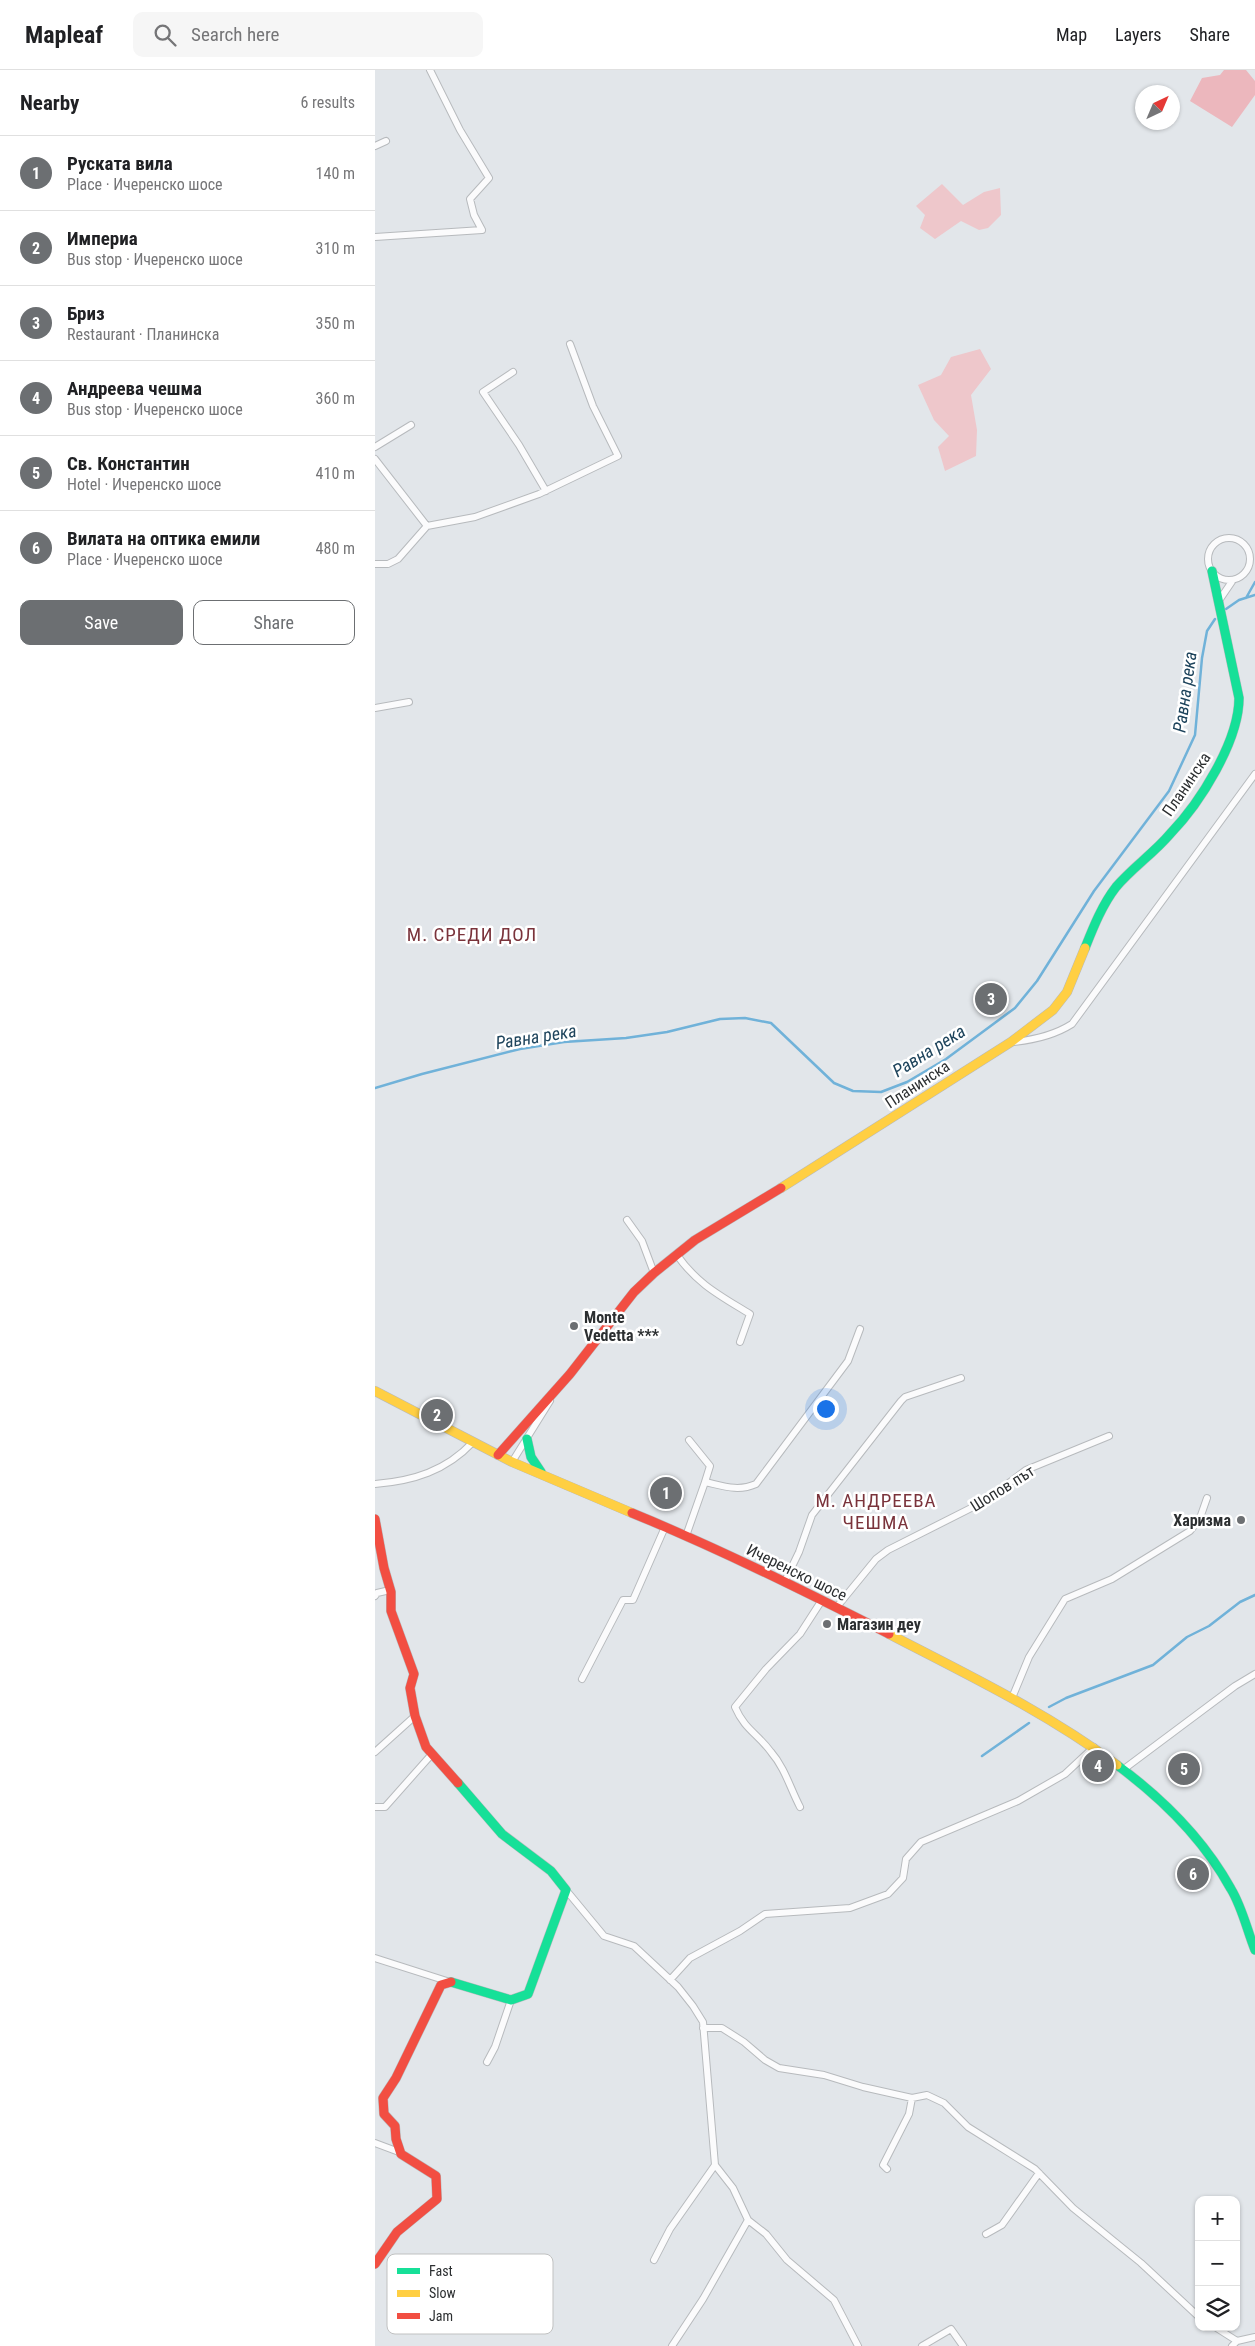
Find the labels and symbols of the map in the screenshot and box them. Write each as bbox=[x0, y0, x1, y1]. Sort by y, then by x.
north arrow bbox=[1135, 85, 1180, 130]
water label: Равна река bbox=[1168, 650, 1201, 734]
street label: Планинска bbox=[1158, 749, 1215, 820]
district label: М. СРЕДИ ДОЛ bbox=[407, 923, 537, 946]
pin: 3 bbox=[975, 980, 1007, 1018]
water label: Равна река bbox=[494, 1020, 578, 1053]
water label: Равна река bbox=[889, 1020, 969, 1081]
street label: Планинска bbox=[882, 1057, 953, 1112]
place label: Monte Vedetta *** bbox=[584, 1308, 660, 1345]
marker: Monte Vedetta *** bbox=[568, 1320, 580, 1332]
pin: 2 bbox=[421, 1396, 453, 1434]
your location bbox=[813, 1396, 839, 1422]
street label: Шопов път bbox=[967, 1461, 1038, 1516]
pin: 1 bbox=[650, 1474, 682, 1512]
district label: М. АНДРЕЕВА ЧЕШМА bbox=[816, 1489, 936, 1534]
place label: Харизма bbox=[1173, 1511, 1231, 1530]
marker: Харизма bbox=[1235, 1514, 1247, 1526]
street label: Ичеренско шосе bbox=[744, 1540, 850, 1605]
place label: Магазин деу bbox=[837, 1615, 921, 1634]
marker: Магазин деу bbox=[821, 1618, 833, 1630]
pin: 4 bbox=[1082, 1747, 1114, 1785]
pin: 5 bbox=[1168, 1750, 1200, 1788]
pin: 6 bbox=[1177, 1855, 1209, 1893]
legend bbox=[387, 2254, 553, 2334]
text: Fast bbox=[429, 2263, 453, 2279]
text: Slow bbox=[429, 2285, 456, 2301]
text: Jam bbox=[429, 2308, 453, 2324]

